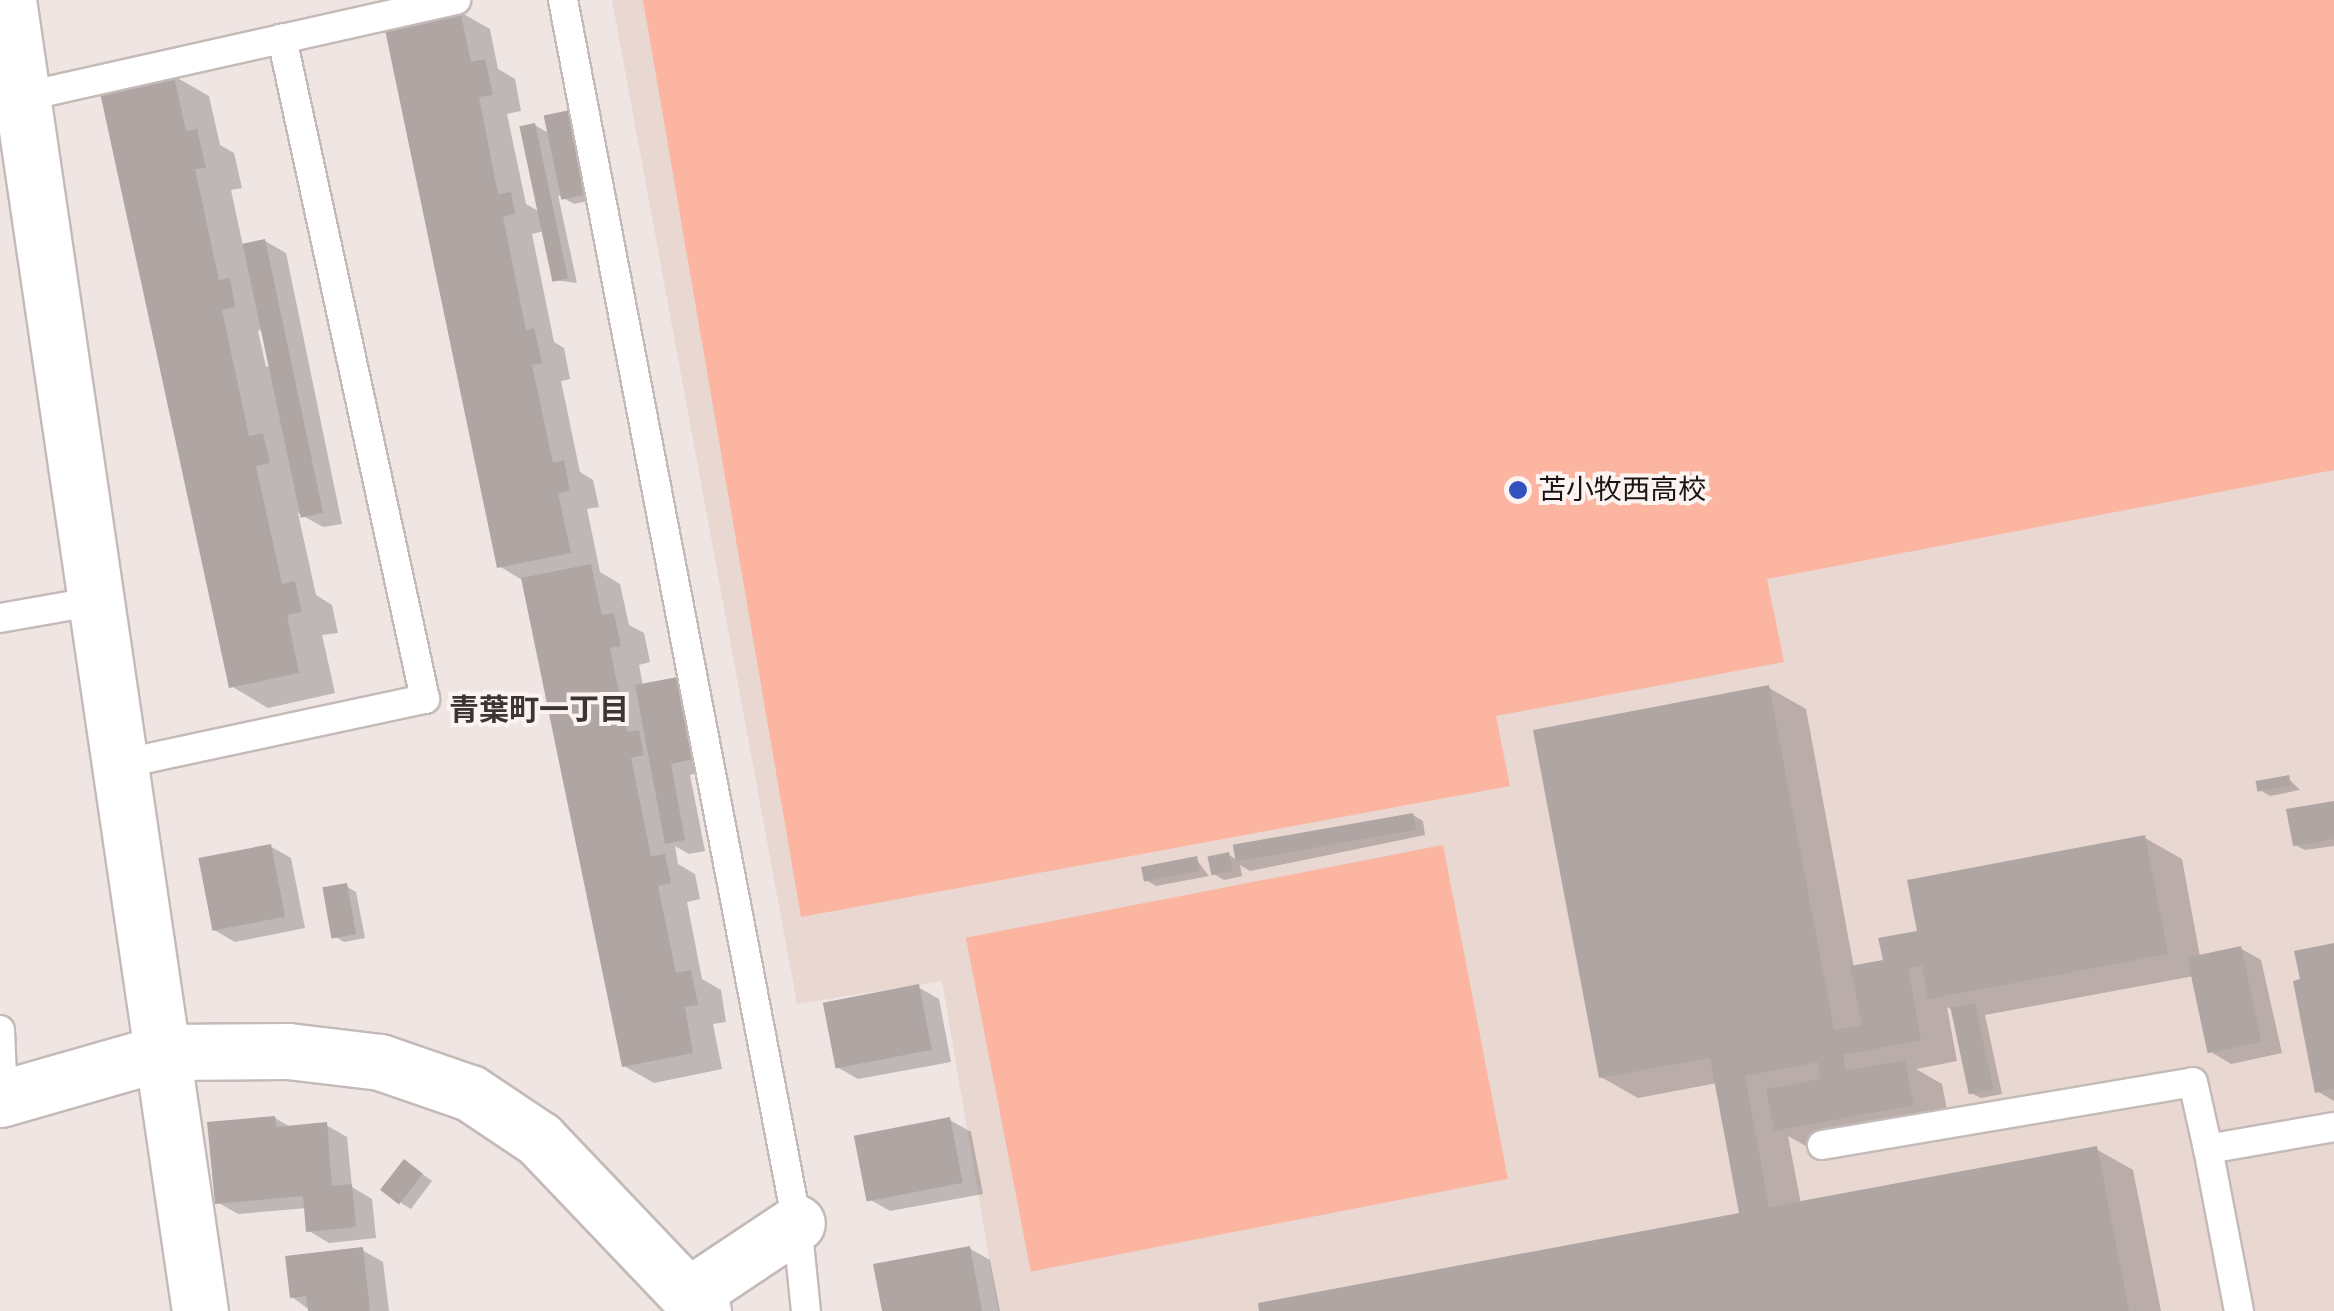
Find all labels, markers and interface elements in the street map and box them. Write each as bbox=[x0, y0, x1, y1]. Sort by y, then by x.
place label: 苫小牧西高校 bbox=[1538, 473, 1706, 507]
marker: 苫小牧西高校 bbox=[1507, 479, 1529, 501]
district label: 青葉町一丁目 bbox=[449, 693, 629, 729]

